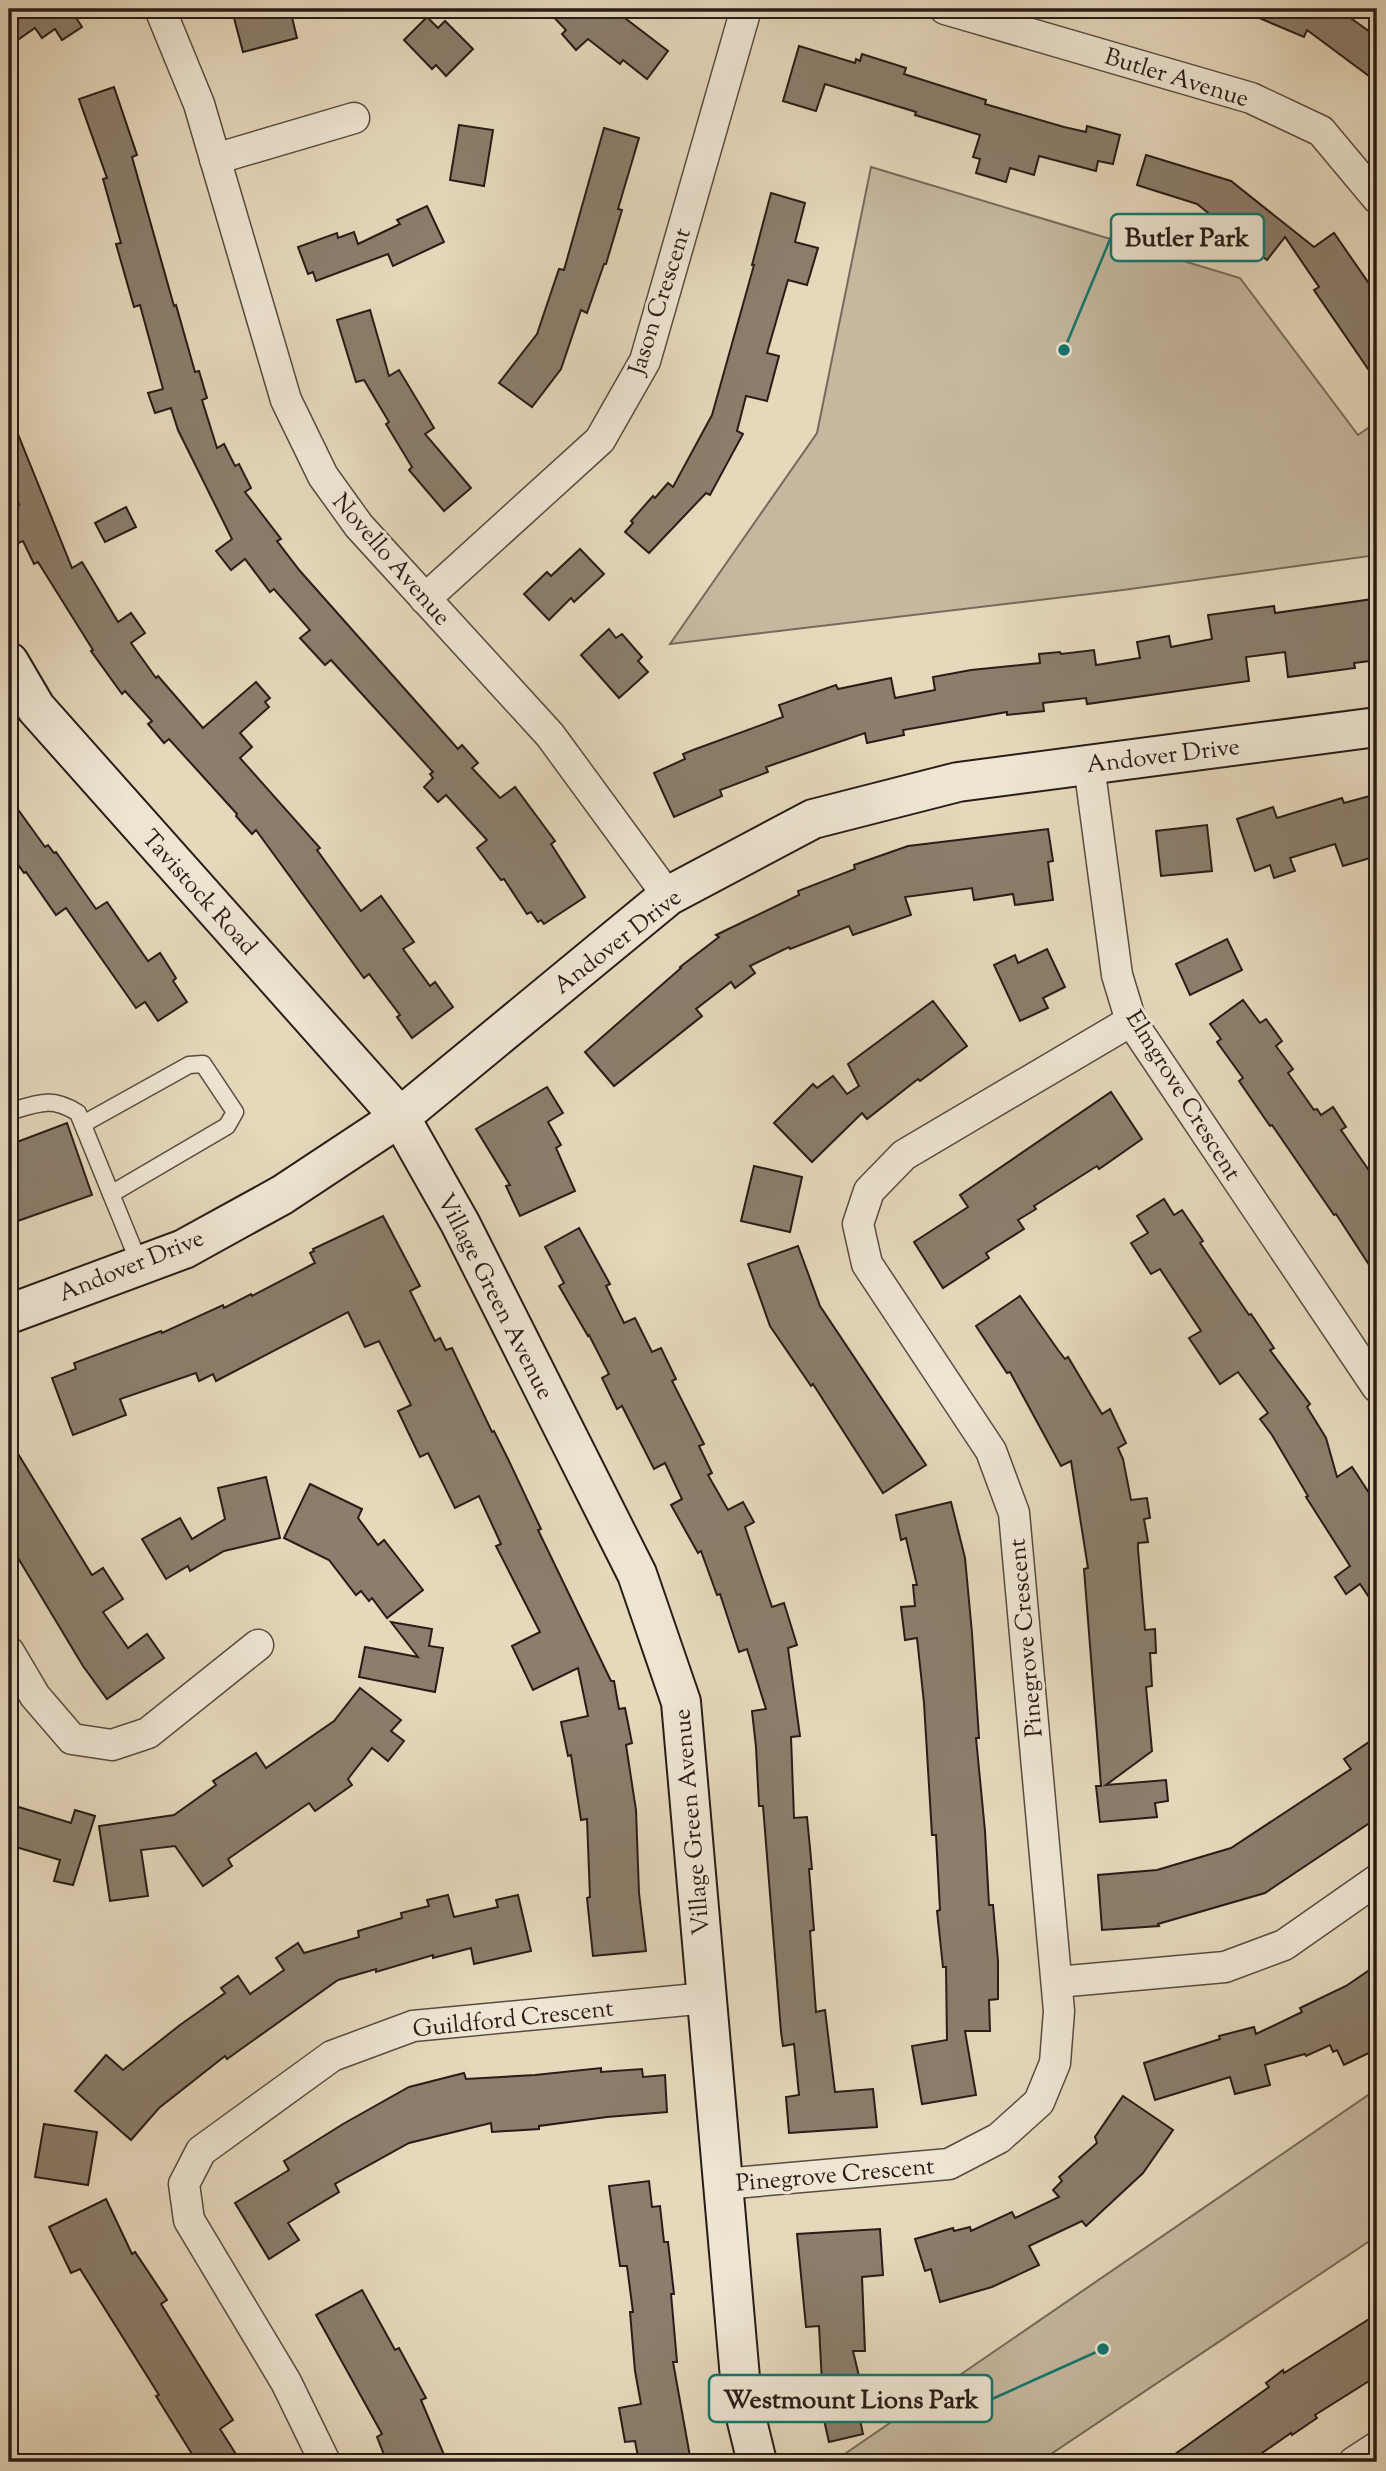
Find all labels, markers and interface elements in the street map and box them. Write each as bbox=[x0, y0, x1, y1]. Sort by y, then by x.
street label: Butler Avenue bbox=[1100, 41, 1253, 117]
callout: Butler Park bbox=[1111, 214, 1264, 261]
text: Butler Park bbox=[1125, 221, 1250, 258]
street label: Jason Crescent bbox=[621, 224, 701, 381]
street label: Novello Avenue bbox=[323, 487, 458, 634]
street label: Andover Drive bbox=[1085, 731, 1242, 783]
street label: Tavistock Road bbox=[133, 823, 264, 964]
street label: Andover Drive bbox=[547, 882, 689, 1003]
street label: Elmgrove Crescent bbox=[1116, 1004, 1248, 1188]
street label: Village Green Avenue bbox=[427, 1188, 561, 1406]
street label: Andover Drive bbox=[54, 1222, 210, 1311]
street label: Pinegrove Crescent bbox=[1001, 1537, 1053, 1739]
street label: Village Green Avenue bbox=[666, 1707, 720, 1937]
street label: Guildford Crescent bbox=[411, 1993, 615, 2047]
street label: Pinegrove Crescent bbox=[734, 2150, 936, 2202]
callout: Westmount Lions Park bbox=[709, 2375, 992, 2422]
text: Westmount Lions Park bbox=[723, 2383, 980, 2420]

